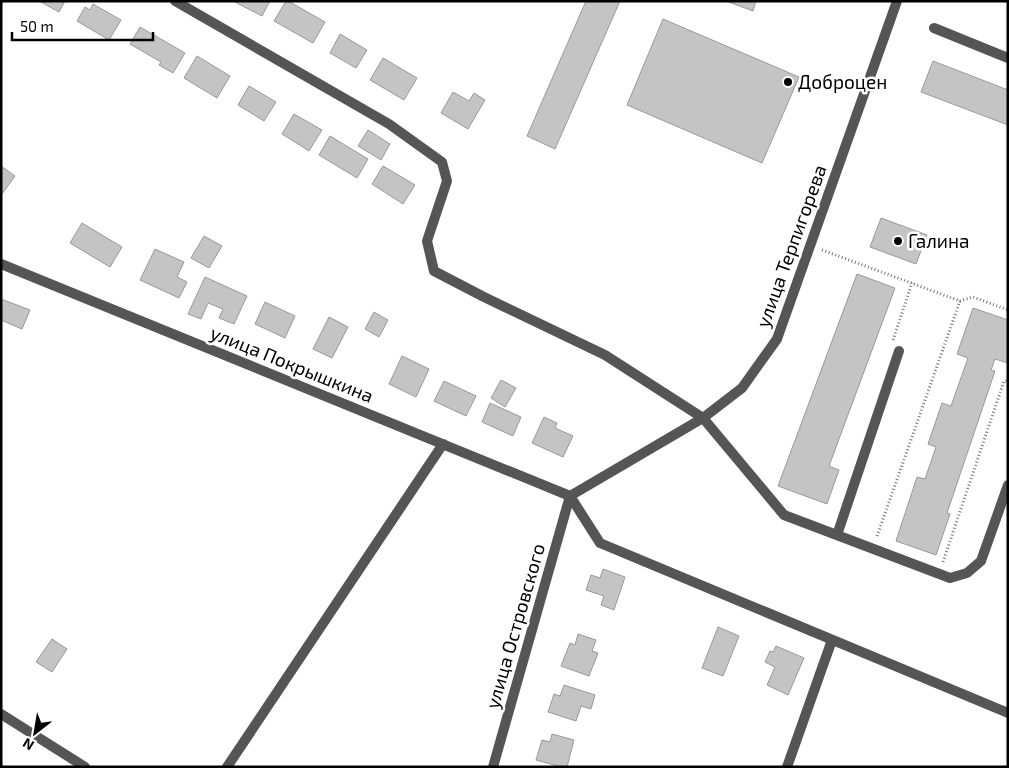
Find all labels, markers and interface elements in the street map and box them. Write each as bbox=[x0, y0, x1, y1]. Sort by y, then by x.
scale bar bbox=[12, 10, 154, 42]
text: 50 m bbox=[20, 17, 54, 35]
place label: Доброцен bbox=[798, 70, 887, 93]
marker: Доброцен bbox=[782, 76, 794, 88]
street label: улица Терпигорева bbox=[750, 161, 832, 331]
place label: Галина bbox=[908, 229, 970, 252]
marker: Галина bbox=[892, 235, 904, 247]
street label: улица Покрышкина bbox=[207, 320, 377, 408]
street label: улица Островского bbox=[480, 541, 550, 711]
north arrow bbox=[10, 708, 60, 758]
text: N bbox=[19, 735, 37, 754]

